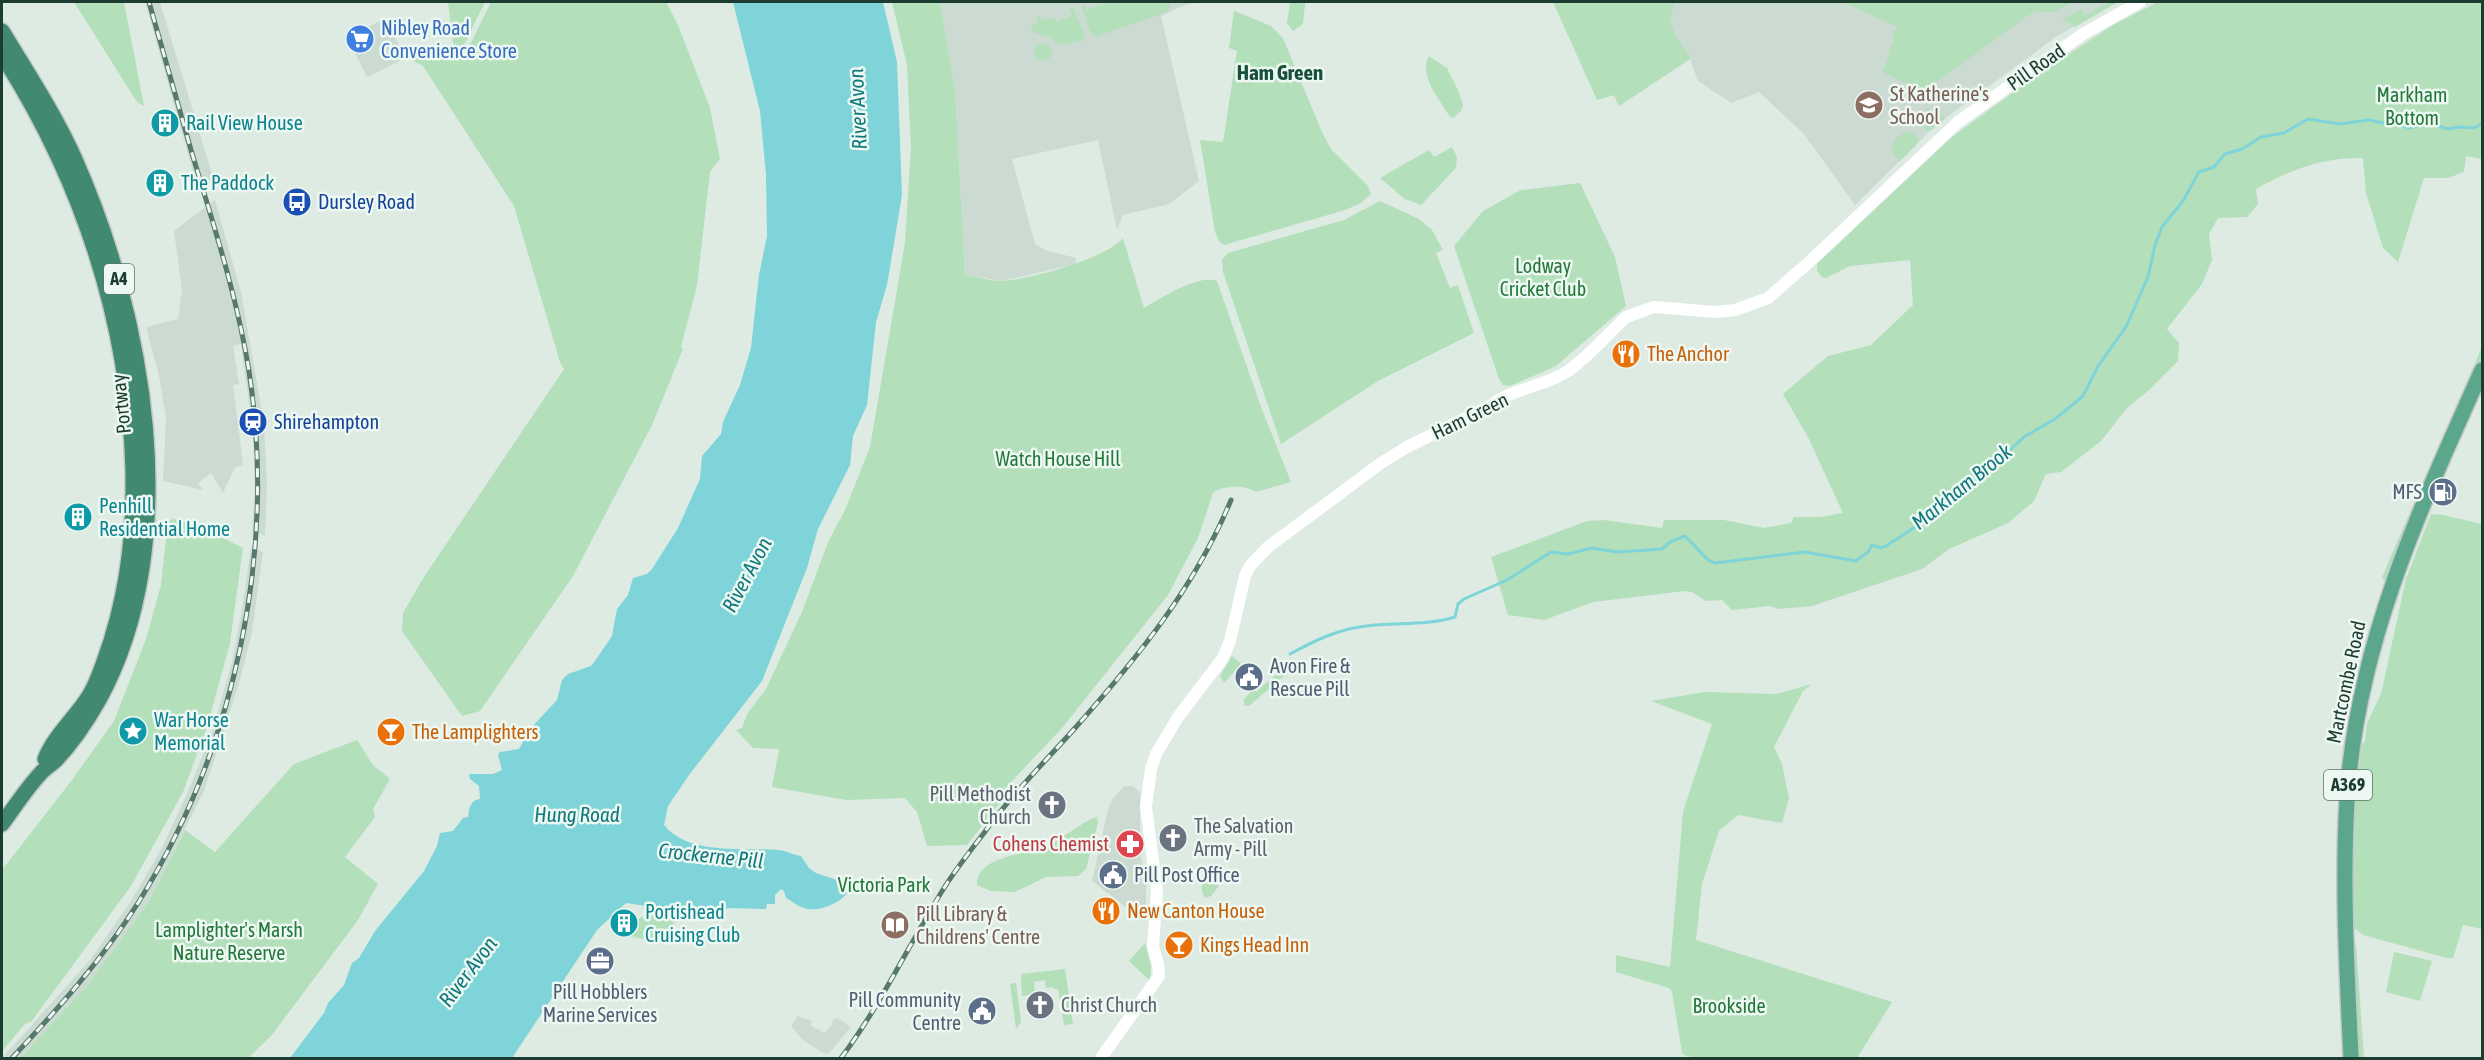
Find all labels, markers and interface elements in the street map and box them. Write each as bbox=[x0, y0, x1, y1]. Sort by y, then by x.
place label: Nibley Road Convenience Store bbox=[381, 16, 517, 62]
supermarket icon: Nibley Road Convenience Store bbox=[344, 23, 376, 55]
street label: Pill Road bbox=[2002, 38, 2069, 95]
district label: Ham Green bbox=[1237, 60, 1323, 84]
water label: River Avon bbox=[843, 68, 871, 150]
place label: St Katherine's School bbox=[1890, 82, 1989, 128]
park label: Markham Bottom bbox=[2377, 83, 2447, 129]
school or university icon: St Katherine's School bbox=[1853, 89, 1885, 121]
building icon: Rail View House bbox=[149, 107, 181, 139]
place label: Rail View House bbox=[186, 111, 303, 134]
building icon: The Paddock bbox=[144, 167, 176, 199]
place label: The Paddock bbox=[181, 171, 274, 194]
bus stop icon: Dursley Road bbox=[281, 186, 313, 218]
place label: Dursley Road bbox=[318, 190, 415, 213]
park label: Lodway Cricket Club bbox=[1500, 254, 1586, 300]
road number: A4 bbox=[104, 264, 134, 294]
restaurant icon: The Anchor bbox=[1610, 338, 1642, 370]
place label: The Anchor bbox=[1647, 342, 1730, 365]
street label: Portway bbox=[106, 373, 135, 435]
street label: Ham Green bbox=[1428, 387, 1512, 444]
station icon: Shirehampton bbox=[237, 406, 269, 438]
place label: Shirehampton bbox=[274, 410, 379, 433]
water label: Markham Brook bbox=[1907, 438, 2017, 534]
park label: Watch House Hill bbox=[996, 447, 1121, 470]
fuel station icon: MFS bbox=[2427, 476, 2459, 508]
place label: MFS bbox=[2392, 480, 2422, 503]
place label: Penhill Residential Home bbox=[99, 494, 230, 540]
building icon: Penhill Residential Home bbox=[62, 501, 94, 533]
water label: River Avon bbox=[716, 533, 776, 616]
street label: Martcombe Road bbox=[2321, 619, 2370, 745]
place label: Avon Fire & Rescue Pill bbox=[1270, 654, 1351, 700]
public building icon: Avon Fire & Rescue Pill bbox=[1233, 661, 1265, 693]
place label: War Horse Memorial bbox=[154, 708, 229, 754]
place icon: War Horse Memorial bbox=[117, 715, 149, 747]
bar icon: The Lamplighters bbox=[375, 716, 407, 748]
place label: The Lamplighters bbox=[412, 720, 539, 743]
road number: A369 bbox=[2324, 770, 2372, 800]
place label: Pill Methodist Church bbox=[929, 782, 1031, 828]
church icon: Pill Methodist Church bbox=[1036, 789, 1068, 821]
water label: Hung Road bbox=[534, 802, 620, 826]
place label: The Salvation Army - Pill bbox=[1194, 814, 1294, 860]
church icon: The Salvation Army - Pill bbox=[1157, 822, 1189, 854]
pharmacy icon: Cohens Chemist bbox=[1114, 828, 1146, 860]
place label: Cohens Chemist bbox=[993, 832, 1109, 855]
water label: Crockerne Pill bbox=[657, 838, 765, 872]
public building icon: Pill Post Office bbox=[1097, 859, 1129, 891]
place label: Pill Post Office bbox=[1134, 863, 1240, 886]
park label: Victoria Park bbox=[838, 873, 931, 896]
restaurant icon: New Canton House bbox=[1090, 895, 1122, 927]
place label: New Canton House bbox=[1127, 899, 1265, 922]
place label: Portishead Cruising Club bbox=[645, 900, 740, 946]
place label: Pill Library & Childrens' Centre bbox=[916, 902, 1040, 948]
building icon: Portishead Cruising Club bbox=[608, 907, 640, 939]
library icon: Pill Library & Childrens' Centre bbox=[879, 909, 911, 941]
park label: Lamplighter's Marsh Nature Reserve bbox=[155, 918, 303, 964]
bar icon: Kings Head Inn bbox=[1163, 929, 1195, 961]
water label: River Avon bbox=[433, 932, 501, 1011]
place label: Kings Head Inn bbox=[1200, 933, 1309, 956]
office icon: Pill Hobblers Marine Services bbox=[584, 945, 616, 977]
place label: Pill Hobblers Marine Services bbox=[543, 980, 657, 1026]
place label: Pill Community Centre bbox=[849, 988, 961, 1034]
church icon: Christ Church bbox=[1024, 989, 1056, 1021]
place label: Christ Church bbox=[1061, 993, 1157, 1016]
park label: Brookside bbox=[1692, 994, 1766, 1017]
public building icon: Pill Community Centre bbox=[966, 995, 998, 1027]

